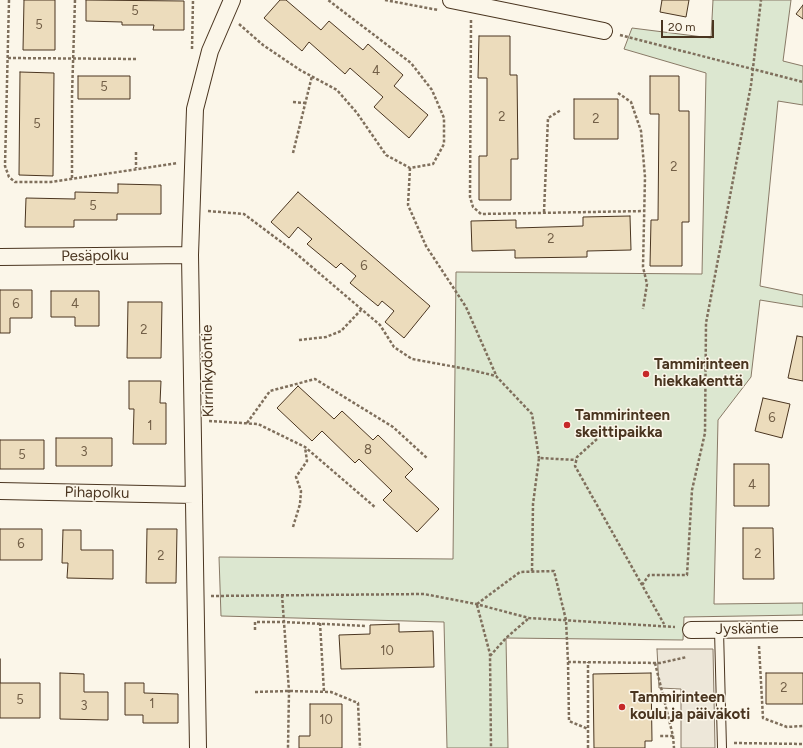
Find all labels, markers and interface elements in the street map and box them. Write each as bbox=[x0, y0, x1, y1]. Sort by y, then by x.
house number: 5 bbox=[131, 3, 139, 19]
scale bar bbox=[663, 12, 716, 38]
house number: 5 bbox=[35, 17, 43, 33]
text: 20 m bbox=[668, 20, 696, 34]
house number: 4 bbox=[372, 63, 380, 79]
house number: 5 bbox=[100, 79, 108, 95]
house number: 2 bbox=[498, 109, 506, 125]
house number: 2 bbox=[592, 111, 600, 127]
house number: 5 bbox=[33, 116, 41, 132]
house number: 2 bbox=[670, 159, 678, 175]
house number: 5 bbox=[89, 198, 97, 214]
house number: 2 bbox=[547, 231, 555, 247]
street label: Pesäpolku bbox=[61, 246, 129, 266]
house number: 6 bbox=[360, 258, 368, 274]
house number: 6 bbox=[12, 296, 20, 312]
house number: 4 bbox=[71, 296, 79, 312]
house number: 2 bbox=[140, 322, 148, 338]
street label: Kirrinkydöntie bbox=[198, 324, 218, 418]
place label: Tammirinteen hiekkakenttä bbox=[654, 356, 749, 391]
marker: Tammirinteen hiekkakenttä bbox=[641, 369, 651, 379]
place label: Tammirinteen skeittipaikka bbox=[575, 407, 670, 442]
house number: 6 bbox=[768, 410, 776, 426]
house number: 1 bbox=[147, 418, 153, 434]
marker: Tammirinteen skeittipaikka bbox=[562, 420, 572, 430]
house number: 8 bbox=[364, 442, 372, 458]
house number: 3 bbox=[80, 444, 88, 460]
house number: 5 bbox=[18, 447, 26, 463]
house number: 4 bbox=[748, 477, 756, 493]
street label: Pihapolku bbox=[65, 483, 129, 503]
house number: 6 bbox=[17, 536, 25, 552]
house number: 2 bbox=[754, 546, 762, 562]
house number: 2 bbox=[157, 548, 165, 564]
street label: Jyskäntie bbox=[715, 619, 779, 639]
house number: 10 bbox=[380, 643, 394, 659]
house number: 2 bbox=[780, 680, 788, 696]
place label: Tammirinteen koulu ja päiväkoti bbox=[630, 689, 750, 724]
house number: 5 bbox=[16, 692, 24, 708]
house number: 1 bbox=[149, 696, 155, 712]
house number: 3 bbox=[80, 698, 88, 714]
marker: Tammirinteen koulu ja päiväkoti bbox=[617, 702, 627, 712]
house number: 10 bbox=[319, 712, 333, 728]

